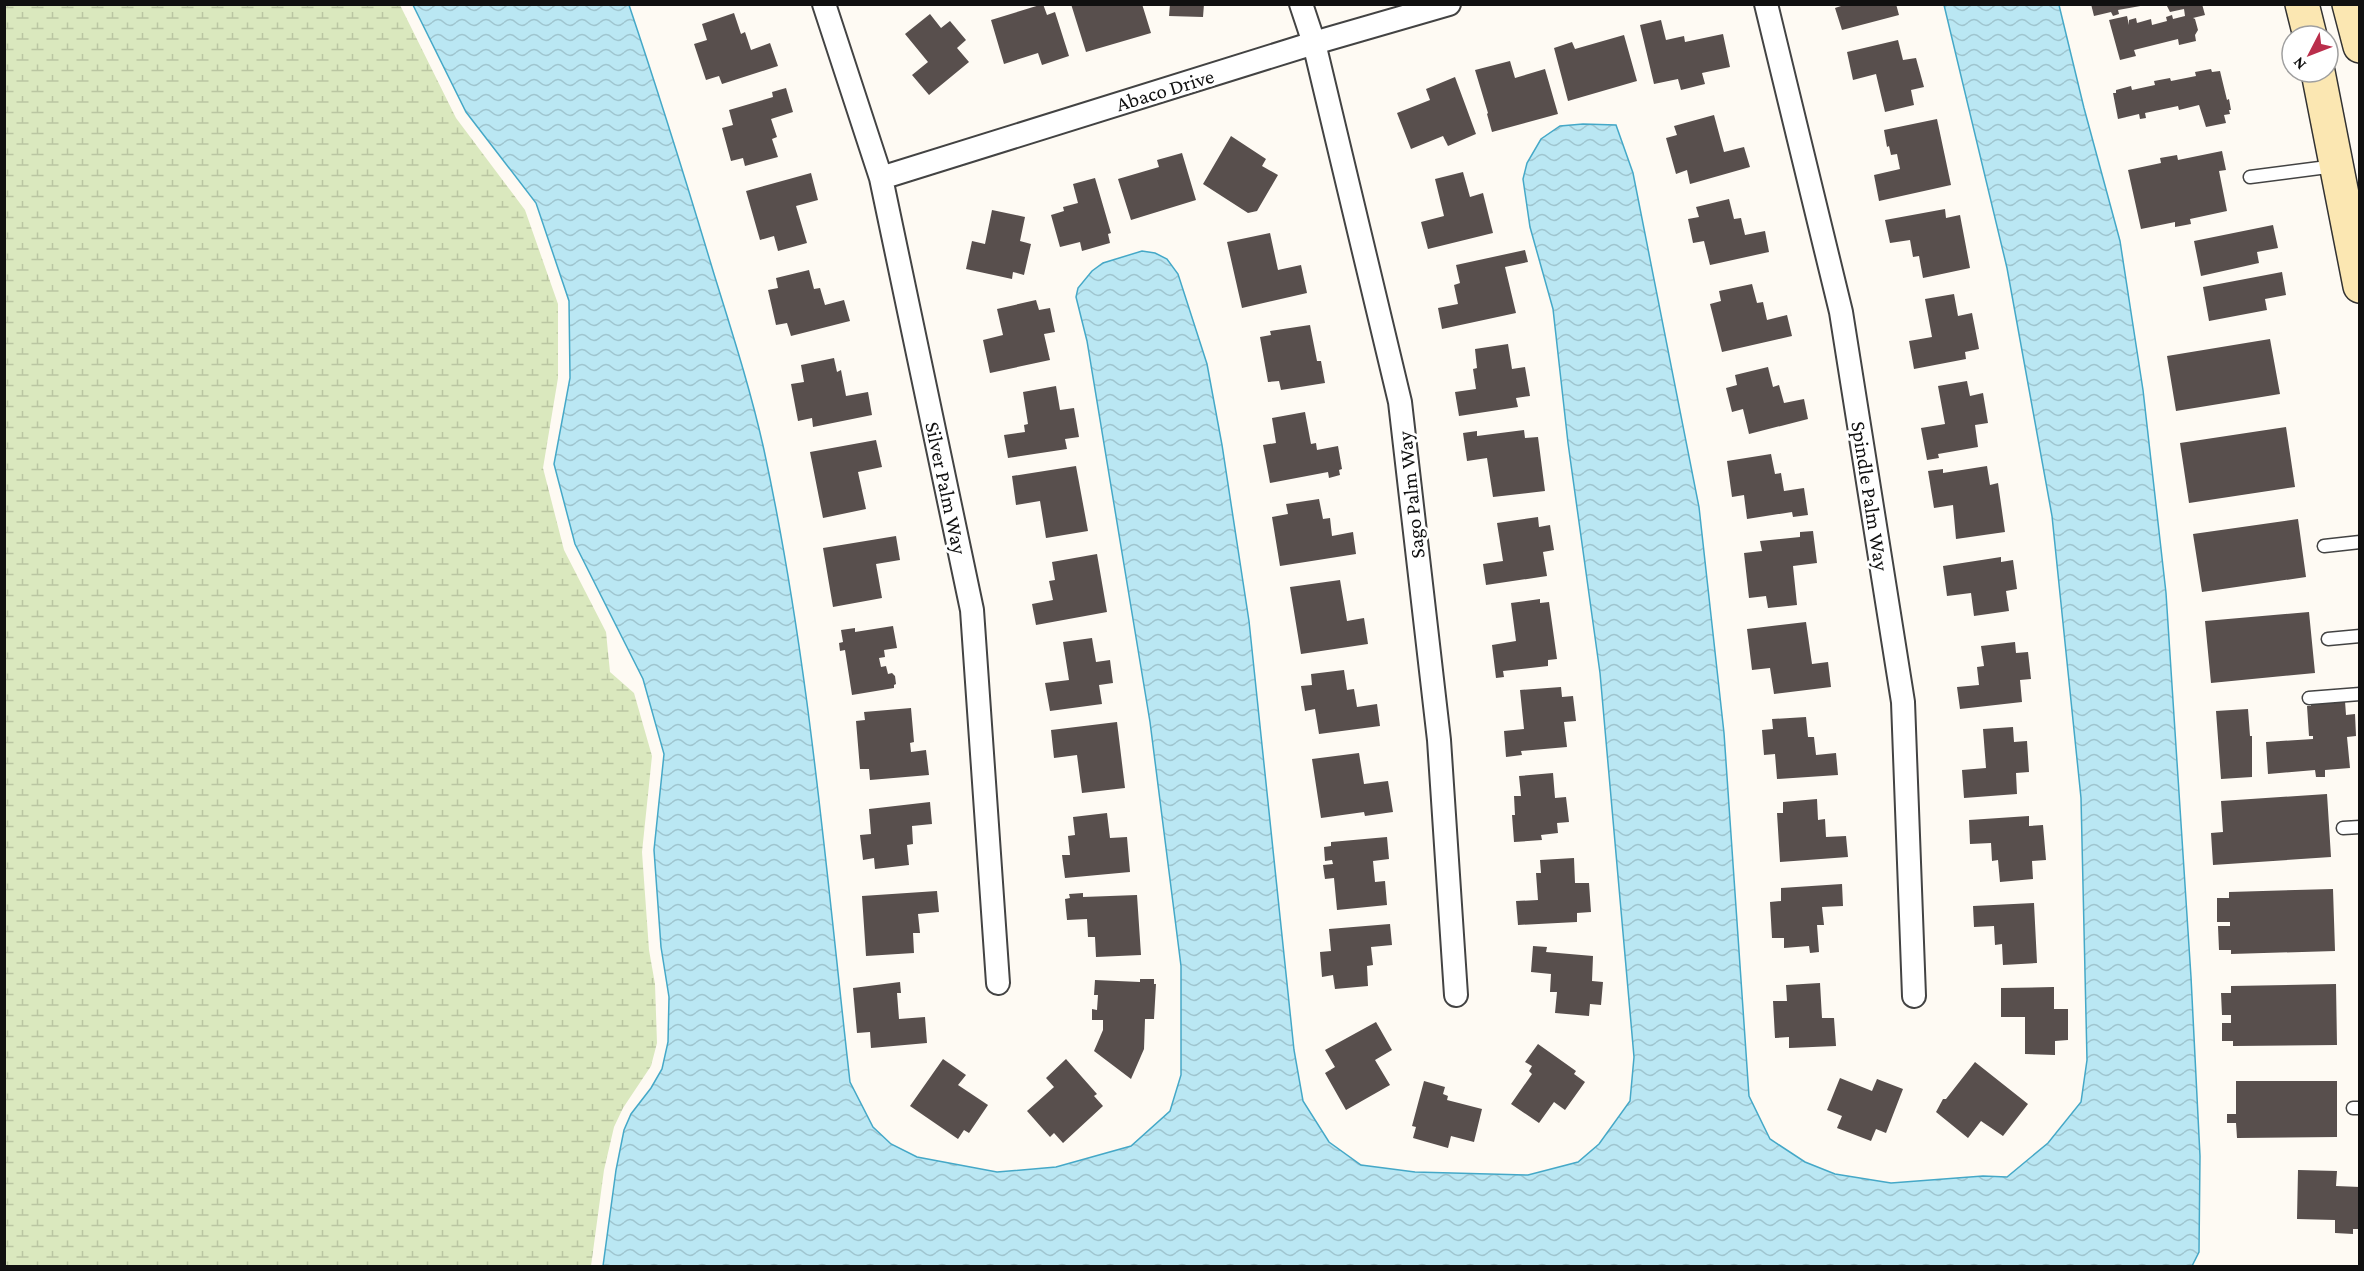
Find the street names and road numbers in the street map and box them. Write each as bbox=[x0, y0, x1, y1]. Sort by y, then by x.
street label: Abaco Drive bbox=[1113, 64, 1217, 116]
street label: Spindle Palm Way bbox=[1846, 419, 1894, 573]
street label: Silver Palm Way bbox=[920, 420, 972, 557]
street label: Sago Palm Way bbox=[1392, 430, 1430, 560]

